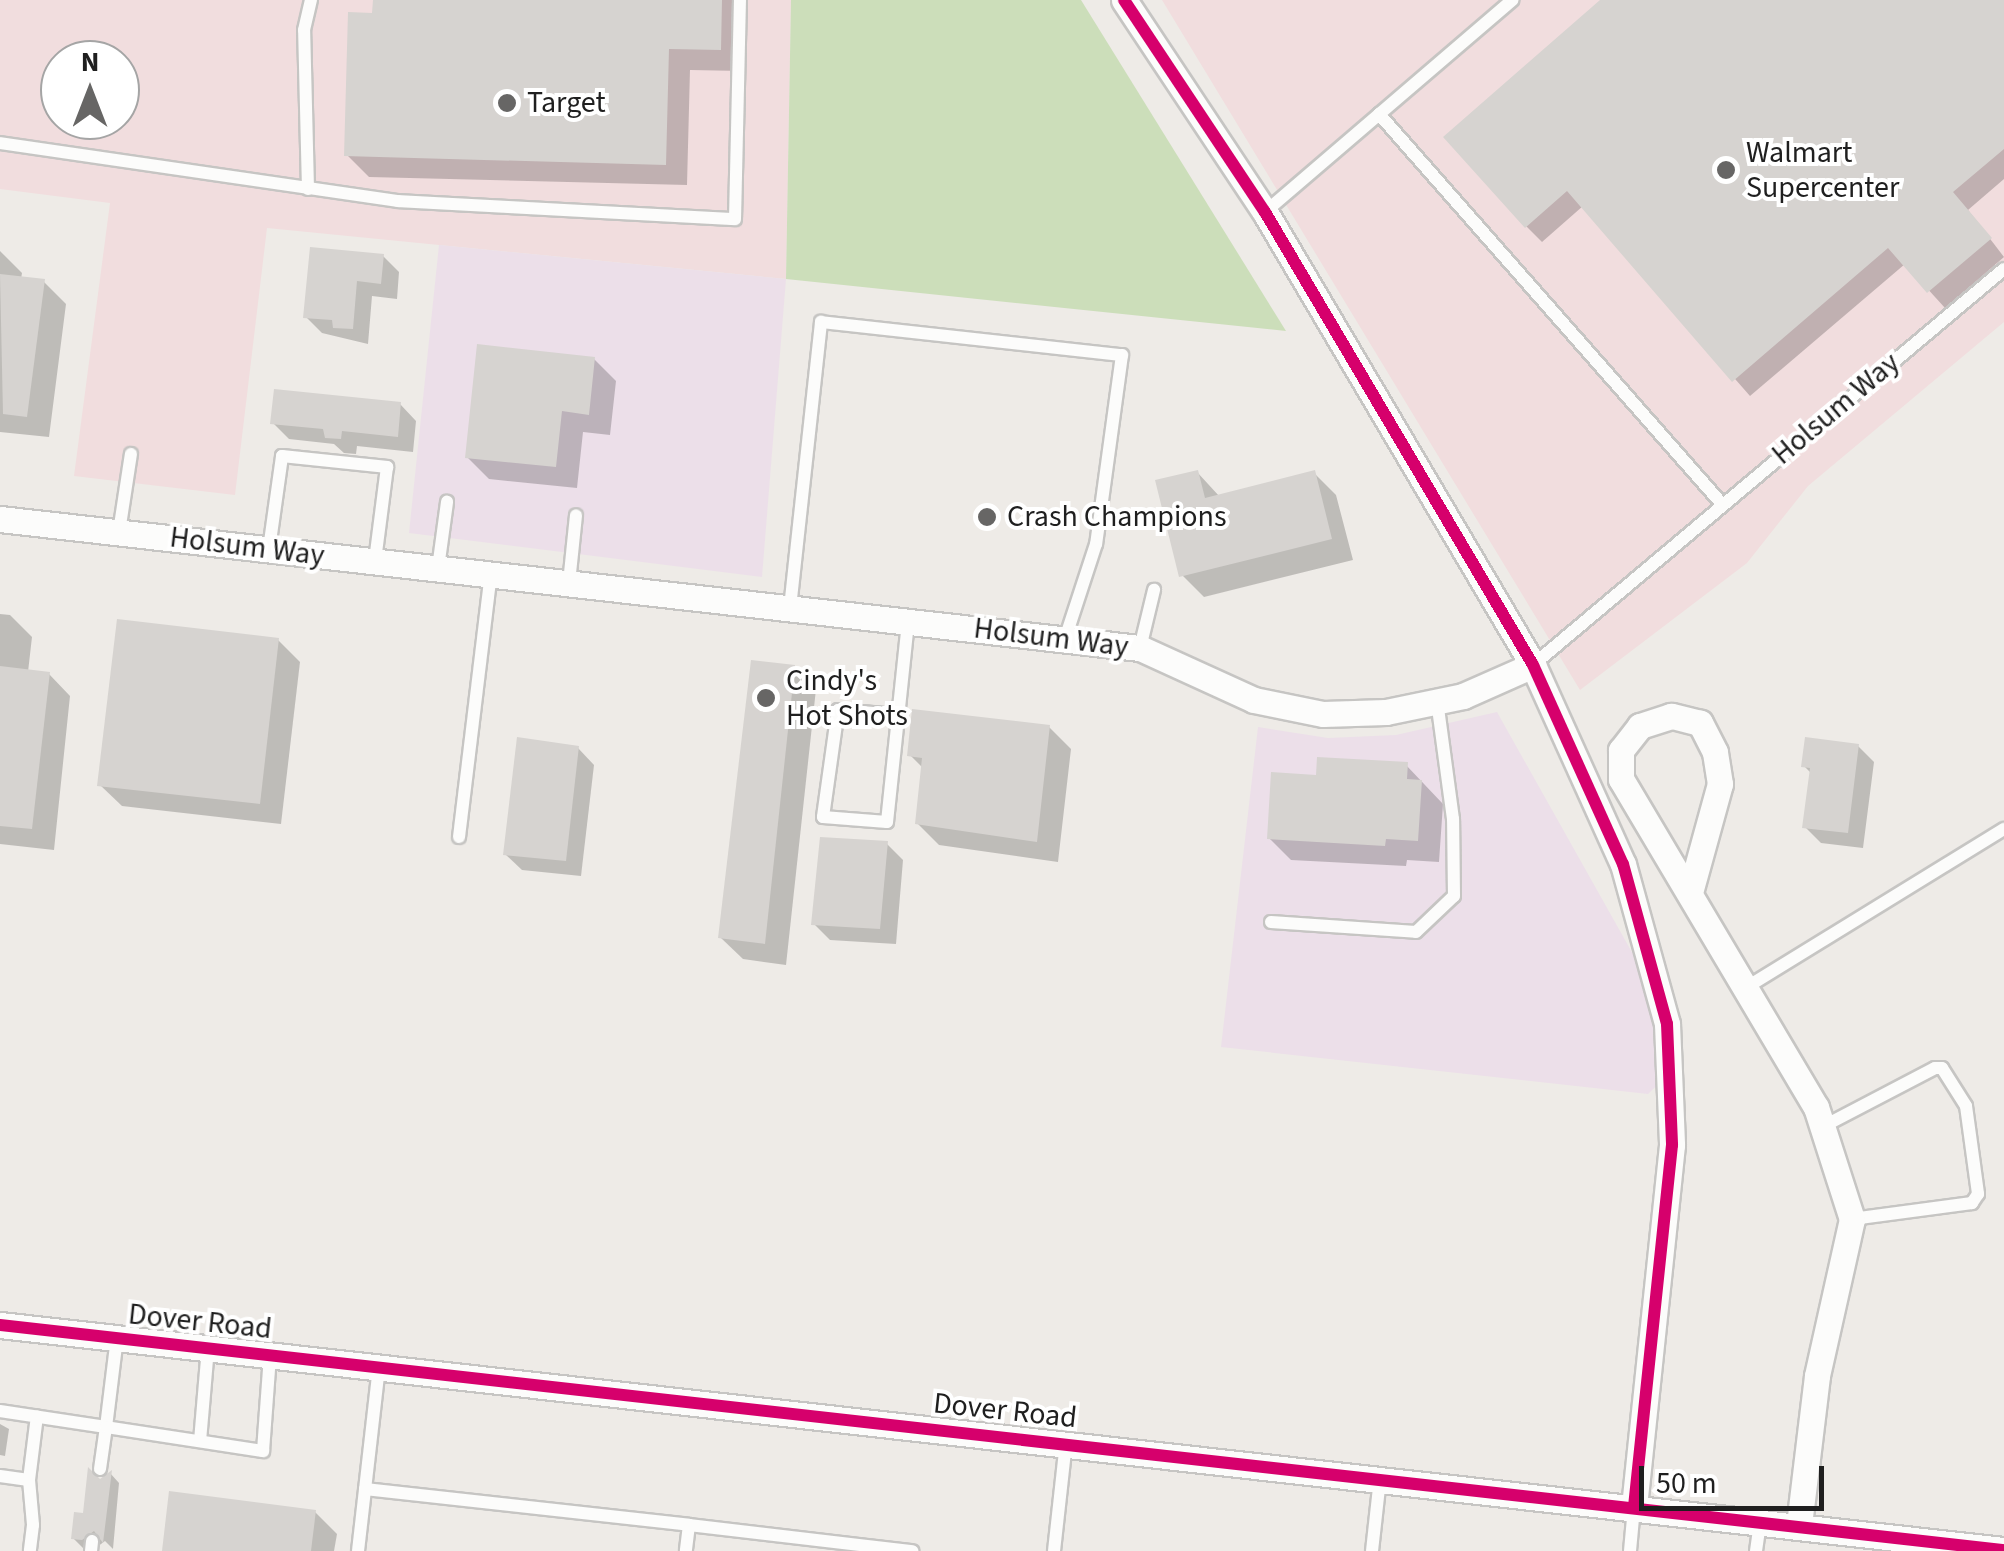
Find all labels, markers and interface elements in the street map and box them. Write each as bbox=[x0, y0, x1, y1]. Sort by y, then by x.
north arrow bbox=[40, 40, 140, 140]
text: N bbox=[81, 42, 99, 82]
place label: Target bbox=[527, 85, 606, 121]
marker: Target bbox=[496, 92, 518, 114]
place label: Walmart Supercenter bbox=[1746, 135, 1899, 206]
marker: Walmart Supercenter bbox=[1715, 159, 1737, 181]
street label: Holsum Way bbox=[1765, 345, 1907, 473]
place label: Crash Champions bbox=[1007, 499, 1227, 535]
marker: Crash Champions bbox=[976, 506, 998, 528]
street label: Holsum Way bbox=[168, 520, 326, 574]
street label: Holsum Way bbox=[972, 611, 1130, 665]
place label: Cindy's Hot Shots bbox=[786, 663, 908, 734]
marker: Cindy's Hot Shots bbox=[755, 687, 777, 709]
street label: Dover Road bbox=[126, 1297, 274, 1347]
street label: Dover Road bbox=[931, 1386, 1079, 1436]
scale bar bbox=[1644, 1446, 1829, 1508]
text: 50 m bbox=[1656, 1462, 1717, 1505]

